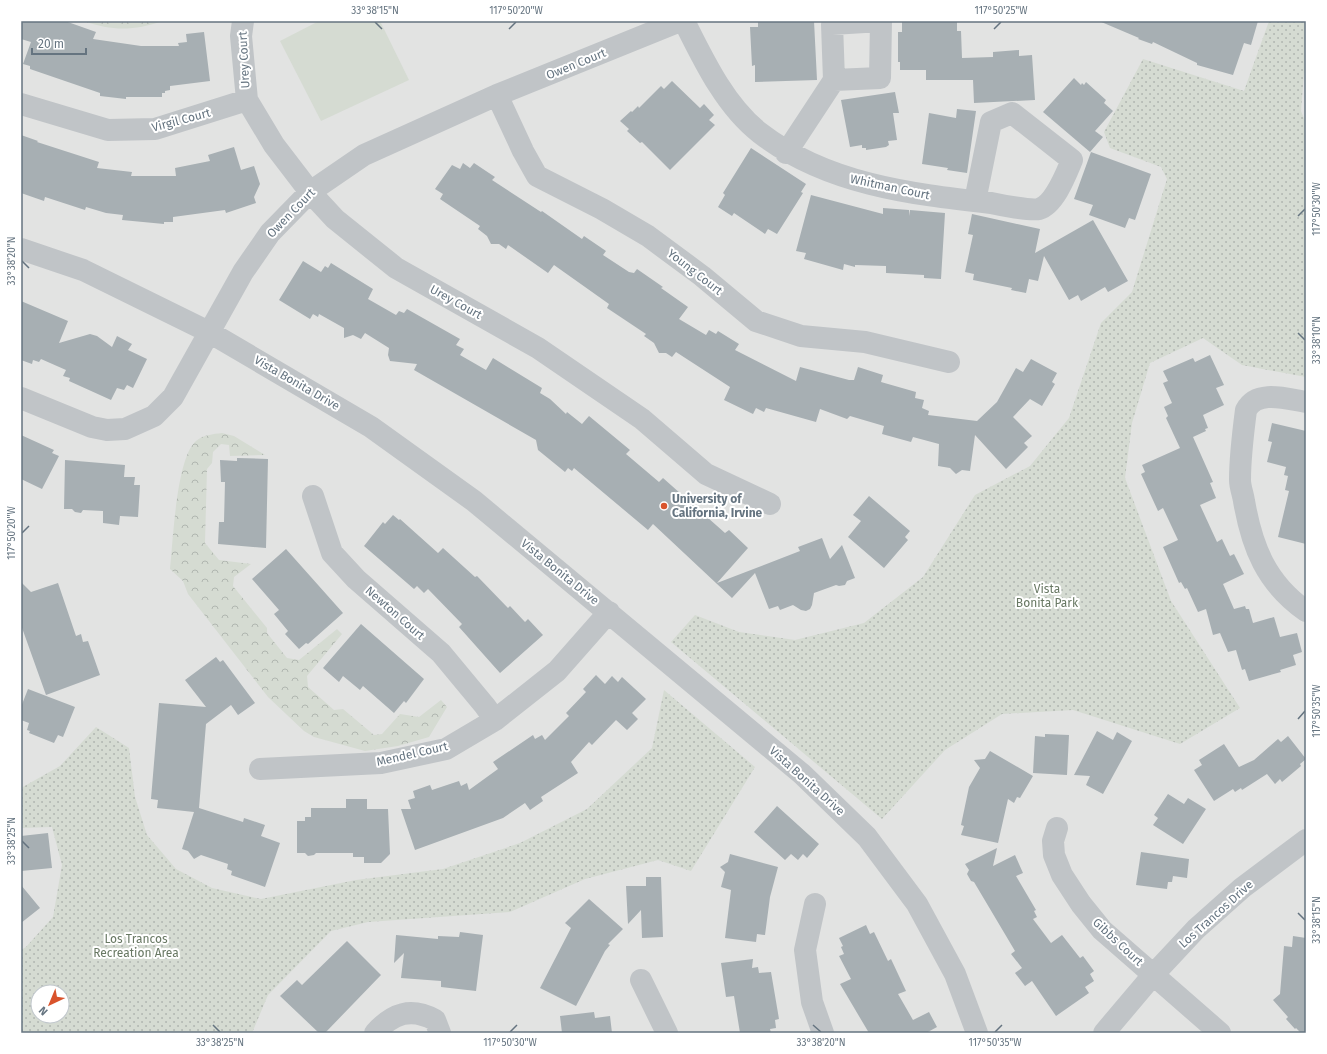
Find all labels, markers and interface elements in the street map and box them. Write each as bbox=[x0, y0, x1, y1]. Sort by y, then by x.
text: 33°38'15"N bbox=[351, 5, 399, 17]
text: 117°50'20"W bbox=[489, 5, 544, 17]
text: 117°50'25"W bbox=[975, 5, 1028, 17]
scale bar bbox=[32, 30, 86, 56]
street label: Urey Court bbox=[235, 30, 252, 89]
text: 20 m bbox=[38, 37, 64, 51]
street label: Owen Court bbox=[544, 45, 608, 82]
street label: Virgil Court bbox=[150, 105, 213, 135]
street label: Whitman Court bbox=[849, 172, 932, 202]
text: 117°50'30"W bbox=[1311, 181, 1323, 236]
street label: Owen Court bbox=[264, 185, 318, 241]
text: 33°38'20"N bbox=[6, 237, 18, 286]
street label: Young Court bbox=[665, 246, 726, 298]
street label: Urey Court bbox=[428, 282, 485, 322]
text: 33°38'10"N bbox=[1311, 316, 1323, 364]
street label: Vista Bonita Drive bbox=[252, 353, 342, 413]
place label: University of California, Irvine bbox=[672, 492, 763, 520]
marker: University of California, Irvine bbox=[659, 501, 669, 511]
text: 117°50'20"W bbox=[6, 505, 18, 560]
street label: Vista Bonita Drive bbox=[518, 536, 602, 608]
park label: Vista Bonita Park bbox=[1016, 582, 1079, 610]
street label: Newton Court bbox=[362, 583, 428, 643]
text: 117°50'35"W bbox=[1311, 684, 1323, 737]
street label: Mendel Court bbox=[375, 739, 450, 769]
street label: Vista Bonita Drive bbox=[766, 744, 848, 818]
text: 33°38'25"N bbox=[6, 817, 18, 865]
street label: Los Trancos Drive bbox=[1176, 877, 1256, 951]
text: 33°38'15"N bbox=[1311, 896, 1323, 944]
street label: Gibbs Court bbox=[1090, 915, 1146, 969]
park label: Los Trancos Recreation Area bbox=[93, 932, 179, 960]
north arrow bbox=[30, 984, 70, 1024]
text: N bbox=[36, 1004, 51, 1018]
text: 33°38'25"N bbox=[196, 1037, 244, 1049]
text: 117°50'30"W bbox=[483, 1037, 538, 1049]
text: 33°38'20"N bbox=[797, 1037, 846, 1049]
text: 117°50'35"W bbox=[969, 1037, 1022, 1049]

